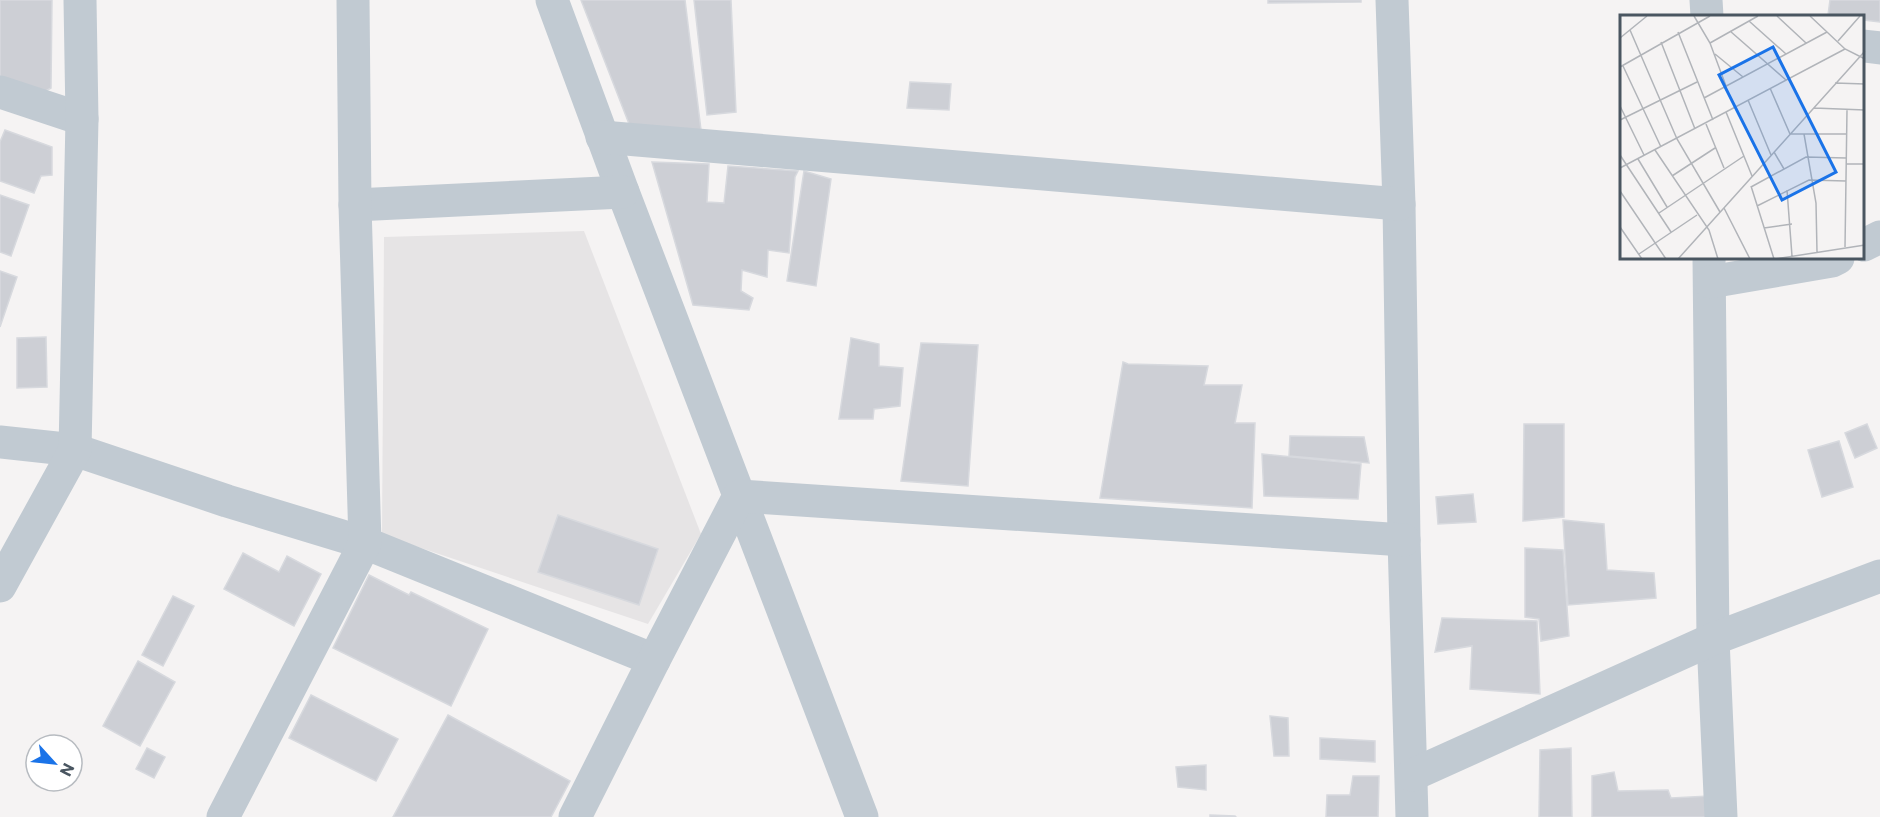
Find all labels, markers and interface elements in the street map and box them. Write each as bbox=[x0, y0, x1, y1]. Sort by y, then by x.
inset map bbox=[1620, 15, 1865, 260]
north arrow bbox=[24, 733, 84, 793]
text: N bbox=[57, 760, 79, 780]

